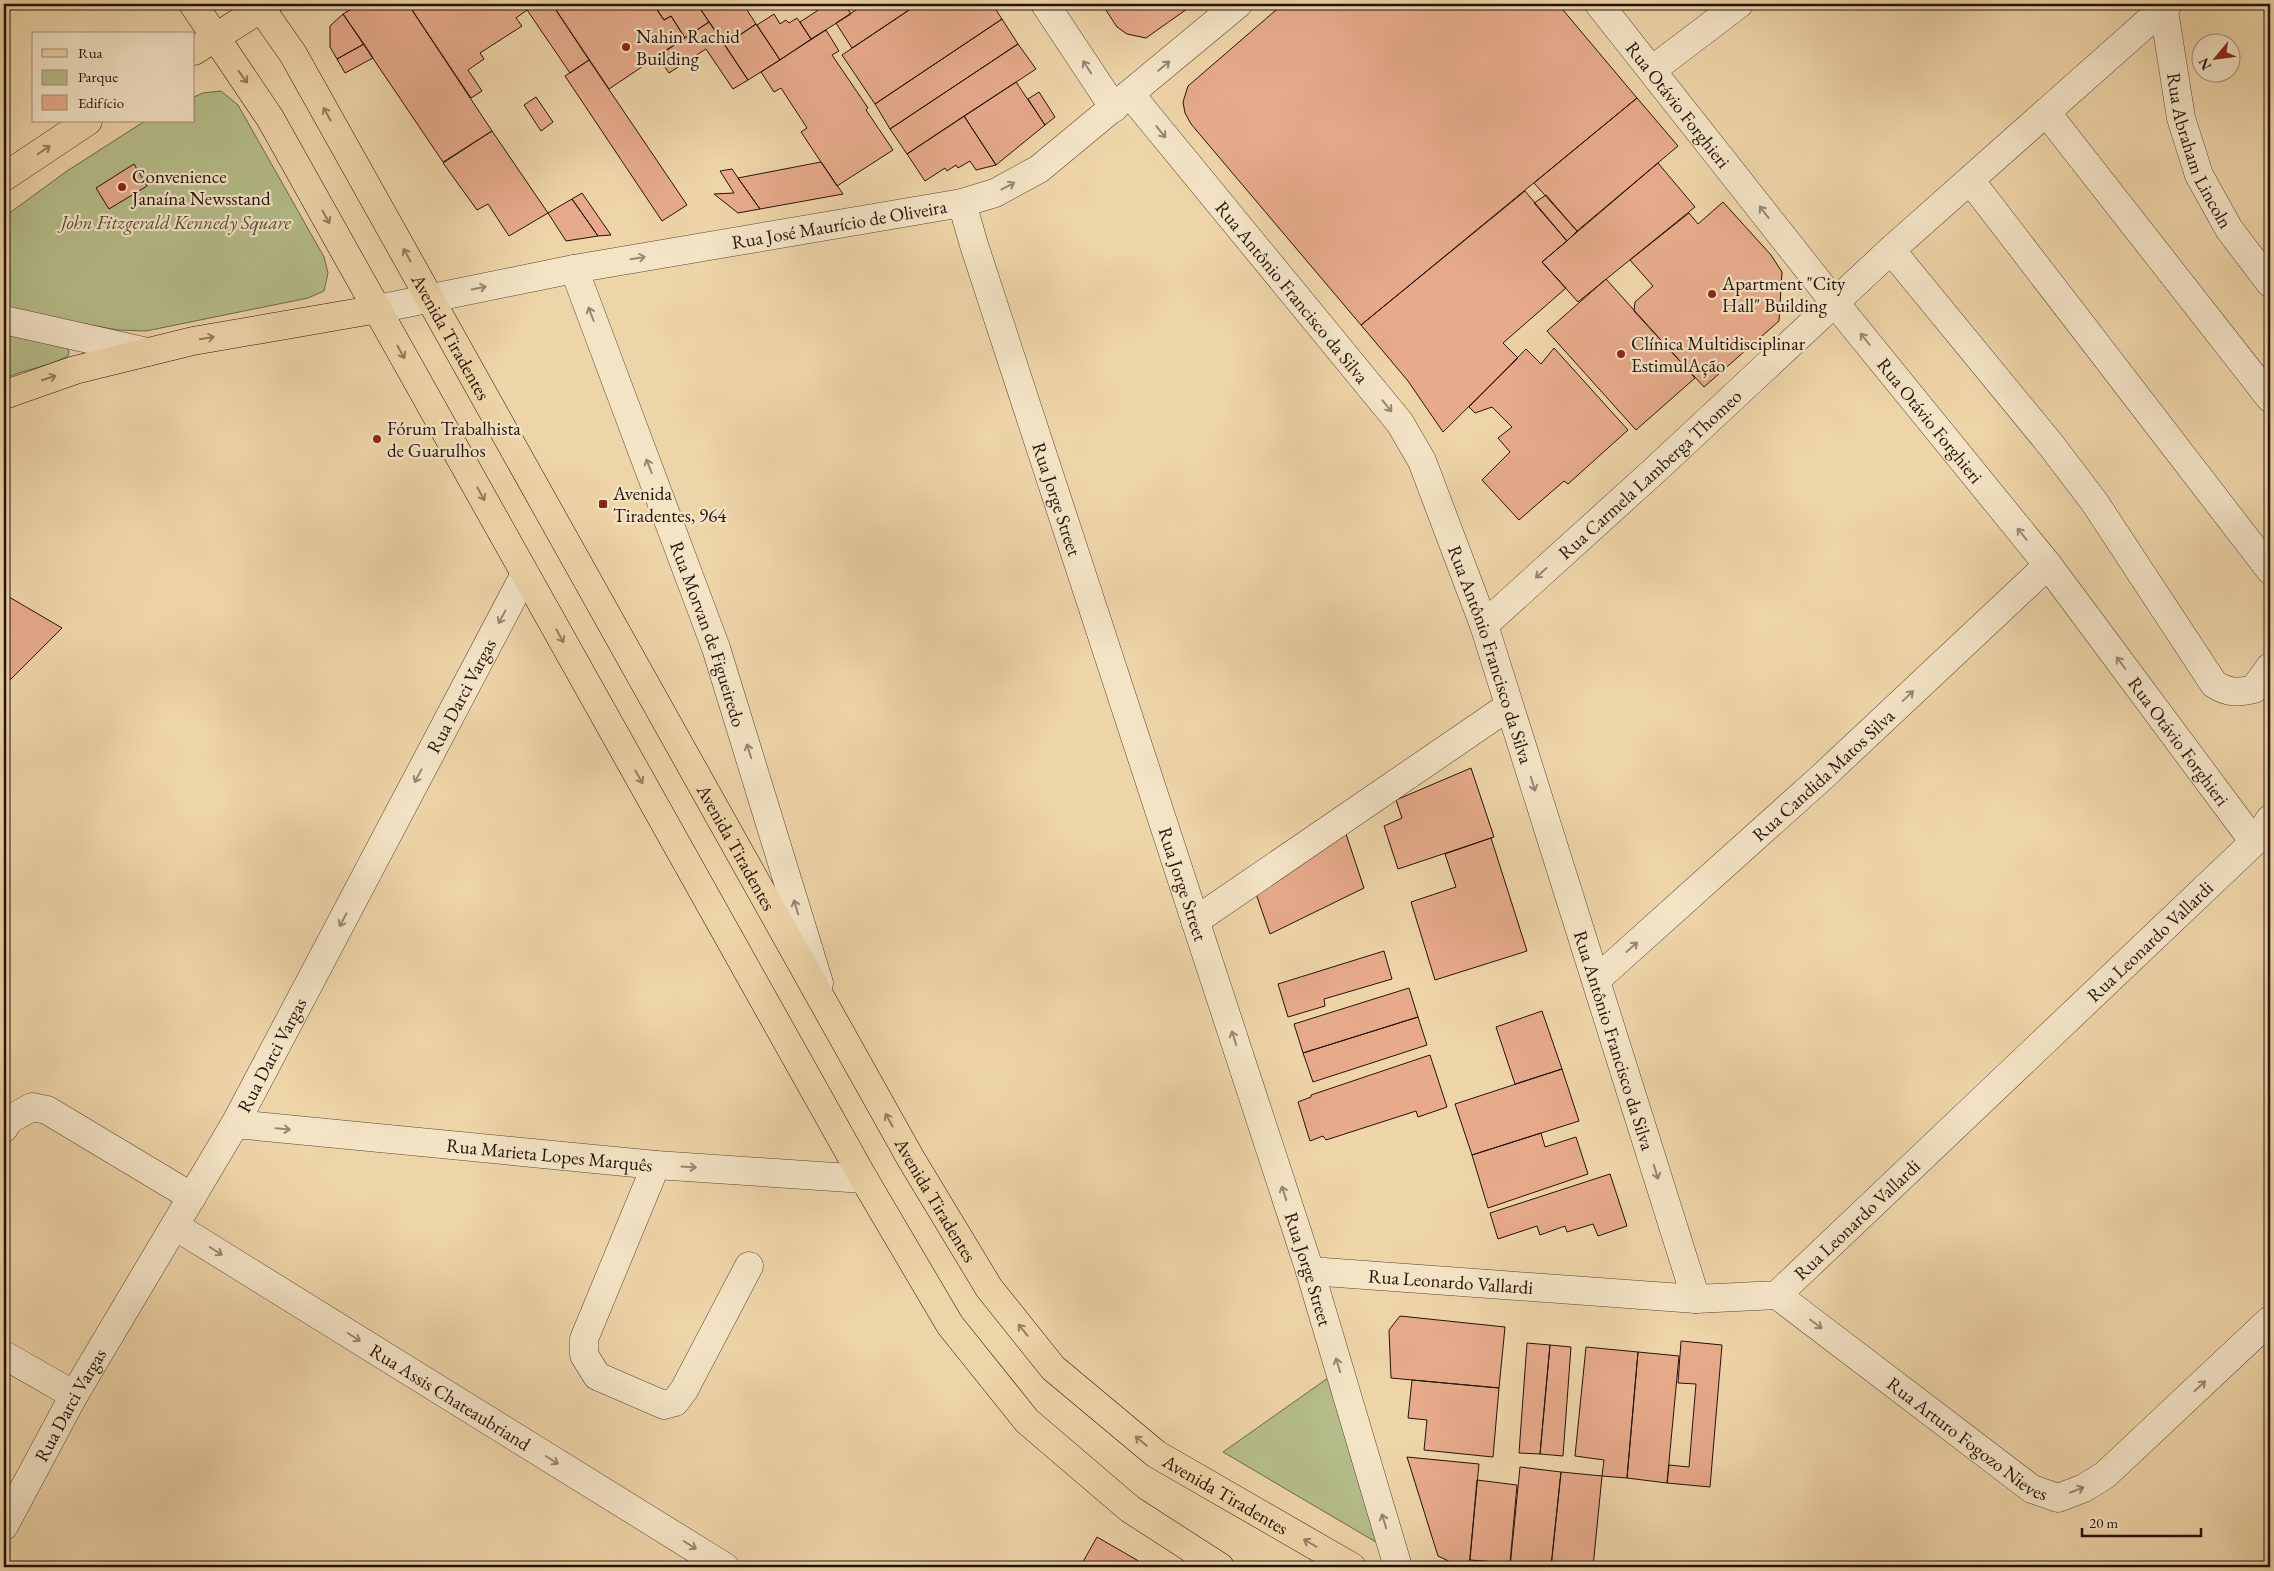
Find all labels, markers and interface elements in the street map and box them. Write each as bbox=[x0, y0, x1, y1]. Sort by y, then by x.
place label: Nahin Rachid Building bbox=[636, 24, 740, 71]
legend bbox=[32, 32, 195, 122]
north arrow bbox=[2192, 32, 2242, 82]
street label: Rua Otávio Forghieri bbox=[1620, 36, 1736, 173]
marker: Nahin Rachid Building bbox=[620, 41, 632, 53]
text: Rua bbox=[78, 43, 103, 62]
text: N bbox=[2194, 54, 2215, 74]
one-way arrow bbox=[1157, 60, 1170, 71]
one-way arrow bbox=[1082, 61, 1092, 75]
text: Parque bbox=[78, 67, 118, 86]
one-way arrow bbox=[238, 70, 248, 84]
street label: Rua Abraham Lincoln bbox=[2162, 71, 2239, 233]
text: Edifício bbox=[78, 93, 124, 112]
one-way arrow bbox=[322, 107, 332, 121]
one-way arrow bbox=[1155, 125, 1166, 138]
one-way arrow bbox=[37, 145, 51, 155]
place label: Convenience Janaína Newsstand bbox=[130, 164, 271, 211]
marker: Convenience Janaína Newsstand bbox=[116, 181, 128, 193]
one-way arrow bbox=[1000, 181, 1015, 190]
street label: Rua José Maurício de Oliveira bbox=[730, 193, 949, 254]
street label: Rua Antônio Francisco da Silva bbox=[1210, 195, 1375, 389]
one-way arrow bbox=[1758, 206, 1769, 219]
one-way arrow bbox=[322, 209, 331, 224]
park label: John Fitzgerald Kennedy Square bbox=[57, 210, 292, 236]
one-way arrow bbox=[402, 248, 412, 263]
one-way arrow bbox=[630, 252, 646, 262]
street label: Avenida Tiradentes bbox=[405, 268, 496, 404]
place label: Apartment "City Hall" Building bbox=[1721, 271, 1846, 318]
one-way arrow bbox=[470, 283, 486, 292]
marker: Apartment "City Hall" Building bbox=[1706, 288, 1718, 300]
one-way arrow bbox=[586, 307, 595, 322]
place label: Clínica Multidisciplinar EstimulAção bbox=[1631, 331, 1806, 378]
one-way arrow bbox=[198, 333, 214, 343]
one-way arrow bbox=[1859, 333, 1870, 346]
one-way arrow bbox=[397, 344, 407, 358]
marker: Clínica Multidisciplinar EstimulAção bbox=[1615, 348, 1627, 360]
street label: Rua Otávio Forghieri bbox=[1872, 352, 1989, 488]
one-way arrow bbox=[41, 373, 57, 383]
street label: Rua Carmela Lamberga Thomeo bbox=[1552, 383, 1747, 565]
one-way arrow bbox=[1381, 399, 1392, 412]
place label: Fórum Trabalhista de Guarulhos bbox=[387, 416, 521, 463]
marker: Fórum Trabalhista de Guarulhos bbox=[371, 433, 383, 445]
street label: Rua Jorge Street bbox=[1027, 439, 1088, 559]
one-way arrow bbox=[643, 459, 653, 474]
place label: Avenida Tiradentes, 964 bbox=[612, 481, 727, 528]
one-way arrow bbox=[476, 486, 486, 500]
marker: Avenida Tiradentes, 964 bbox=[597, 498, 609, 510]
one-way arrow bbox=[2017, 527, 2028, 540]
street label: Rua Morvan de Figueiredo bbox=[665, 537, 752, 730]
street label: Rua Antônio Francisco da Silva bbox=[1442, 542, 1539, 767]
one-way arrow bbox=[1535, 567, 1548, 579]
one-way arrow bbox=[497, 609, 507, 624]
one-way arrow bbox=[555, 628, 565, 642]
street label: Rua Darci Vargas bbox=[420, 634, 501, 757]
one-way arrow bbox=[2115, 657, 2126, 670]
street label: Rua Otávio Forghieri bbox=[2123, 671, 2235, 811]
one-way arrow bbox=[1901, 690, 1914, 702]
street label: Rua Candida Matos Silva bbox=[1747, 703, 1900, 847]
one-way arrow bbox=[744, 744, 754, 760]
one-way arrow bbox=[413, 768, 422, 783]
one-way arrow bbox=[635, 770, 645, 784]
one-way arrow bbox=[1529, 776, 1538, 791]
street label: Avenida Tiradentes bbox=[691, 779, 782, 915]
street label: Rua Jorge Street bbox=[1153, 824, 1214, 944]
street label: Rua Leonardo Vallardi bbox=[2081, 875, 2218, 1007]
one-way arrow bbox=[791, 899, 801, 915]
one-way arrow bbox=[338, 912, 348, 927]
street label: Rua Antônio Francisco da Silva bbox=[1568, 927, 1661, 1153]
one-way arrow bbox=[1626, 941, 1639, 953]
street label: Rua Darci Vargas bbox=[231, 993, 312, 1116]
one-way arrow bbox=[1228, 1031, 1238, 1047]
one-way arrow bbox=[884, 1112, 894, 1127]
one-way arrow bbox=[275, 1124, 291, 1134]
street label: Rua Marieta Lopes Marquês bbox=[445, 1132, 654, 1177]
street label: Avenida Tiradentes bbox=[889, 1132, 983, 1267]
street label: Rua Leonardo Vallardi bbox=[1788, 1153, 1926, 1285]
one-way arrow bbox=[681, 1162, 697, 1172]
one-way arrow bbox=[1652, 1164, 1662, 1180]
one-way arrow bbox=[1279, 1185, 1289, 1201]
street label: Rua Jorge Street bbox=[1279, 1209, 1338, 1329]
one-way arrow bbox=[209, 1247, 223, 1257]
street label: Rua Leonardo Vallardi bbox=[1367, 1263, 1534, 1300]
one-way arrow bbox=[1809, 1319, 1822, 1330]
one-way arrow bbox=[1017, 1324, 1028, 1337]
one-way arrow bbox=[347, 1332, 361, 1342]
street label: Rua Assis Chateaubriand bbox=[365, 1337, 536, 1456]
street label: Rua Darci Vargas bbox=[28, 1343, 112, 1466]
one-way arrow bbox=[1332, 1357, 1342, 1373]
street label: Rua Arturo Fogozo Nieves bbox=[1882, 1371, 2051, 1506]
one-way arrow bbox=[2194, 1380, 2207, 1392]
one-way arrow bbox=[1134, 1436, 1147, 1447]
street label: Avenida Tiradentes bbox=[1158, 1448, 1293, 1540]
one-way arrow bbox=[545, 1454, 559, 1465]
one-way arrow bbox=[2069, 1485, 2084, 1495]
scale bar bbox=[2082, 1506, 2200, 1538]
one-way arrow bbox=[1379, 1513, 1389, 1529]
text: 20 m bbox=[2089, 1513, 2118, 1532]
one-way arrow bbox=[1302, 1538, 1317, 1548]
one-way arrow bbox=[683, 1540, 697, 1551]

